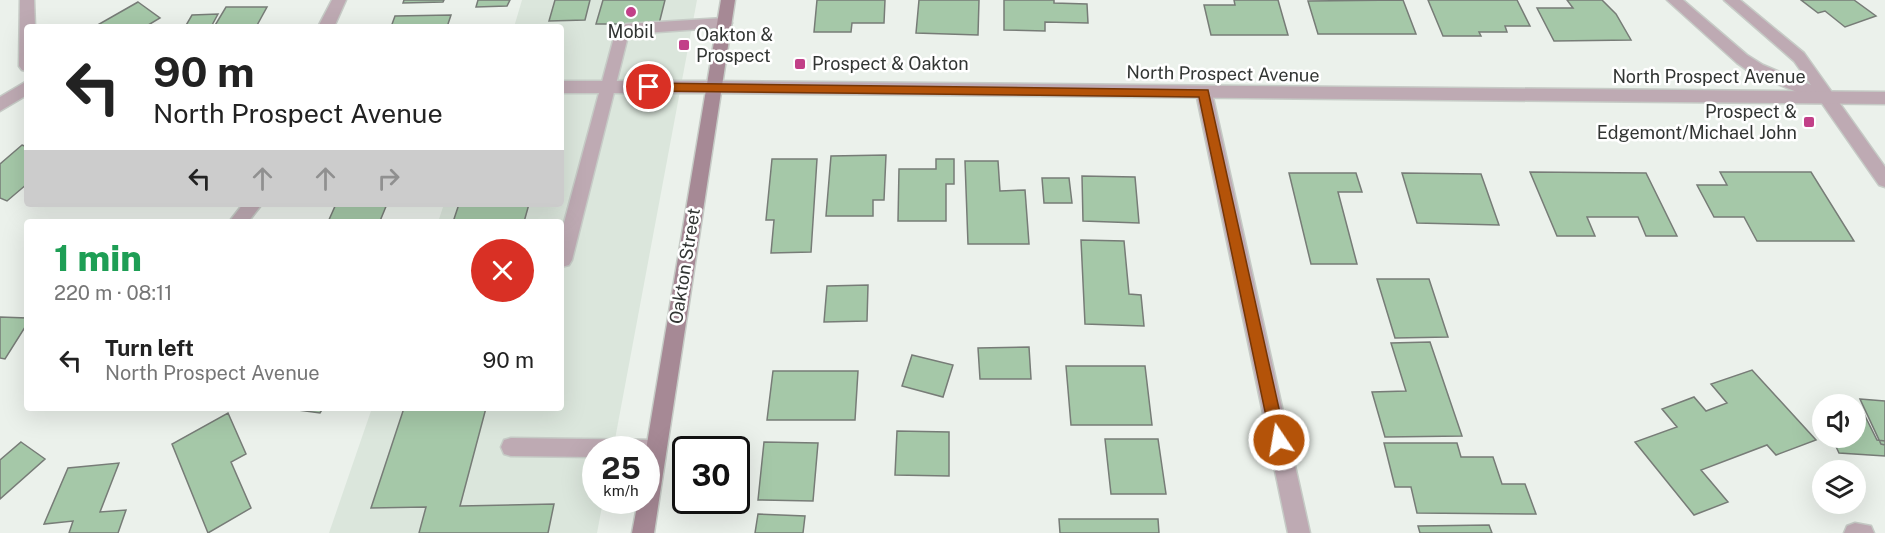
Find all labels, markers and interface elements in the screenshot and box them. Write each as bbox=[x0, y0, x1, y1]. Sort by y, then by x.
marker: Mobil bbox=[624, 5, 638, 19]
place label: Mobil bbox=[608, 21, 654, 42]
place label: Oakton & Prospect bbox=[696, 24, 773, 66]
marker: Oakton & Prospect bbox=[677, 38, 691, 52]
text: 90 m bbox=[153, 47, 255, 96]
icon: left bbox=[54, 48, 132, 126]
place label: Prospect & Oakton bbox=[812, 53, 969, 74]
marker: Prospect & Oakton bbox=[793, 57, 807, 71]
pin bbox=[623, 61, 674, 112]
street label: North Prospect Avenue bbox=[1126, 61, 1320, 86]
street label: North Prospect Avenue bbox=[1612, 66, 1806, 87]
icon: arrive bbox=[632, 70, 665, 103]
text: North Prospect Avenue bbox=[153, 97, 443, 129]
place label: Prospect & Edgemont/Michael John bbox=[1597, 101, 1797, 143]
marker: Prospect & Edgemont/Michael John bbox=[1802, 115, 1816, 129]
icon: left bbox=[183, 162, 216, 195]
icon: ahead bbox=[246, 162, 279, 195]
icon: ahead bbox=[309, 162, 342, 195]
icon: right bbox=[372, 162, 405, 195]
street label: Oakton Street bbox=[665, 206, 704, 325]
text: 1 min bbox=[54, 237, 142, 279]
button: close bbox=[471, 239, 534, 302]
text: 220 m · 08:11 bbox=[54, 281, 172, 305]
text: Turn left bbox=[105, 335, 194, 361]
icon: left bbox=[54, 344, 87, 377]
text: 90 m bbox=[483, 347, 534, 373]
text: North Prospect Avenue bbox=[105, 361, 320, 385]
map controls bbox=[1812, 394, 1866, 514]
button: sound bbox=[1812, 394, 1866, 448]
position arrow bbox=[1247, 408, 1311, 472]
speed limit sign: 30 bbox=[672, 436, 750, 514]
text: 25 bbox=[601, 450, 641, 486]
button: layers bbox=[1812, 460, 1866, 514]
text: km/h bbox=[603, 482, 639, 499]

